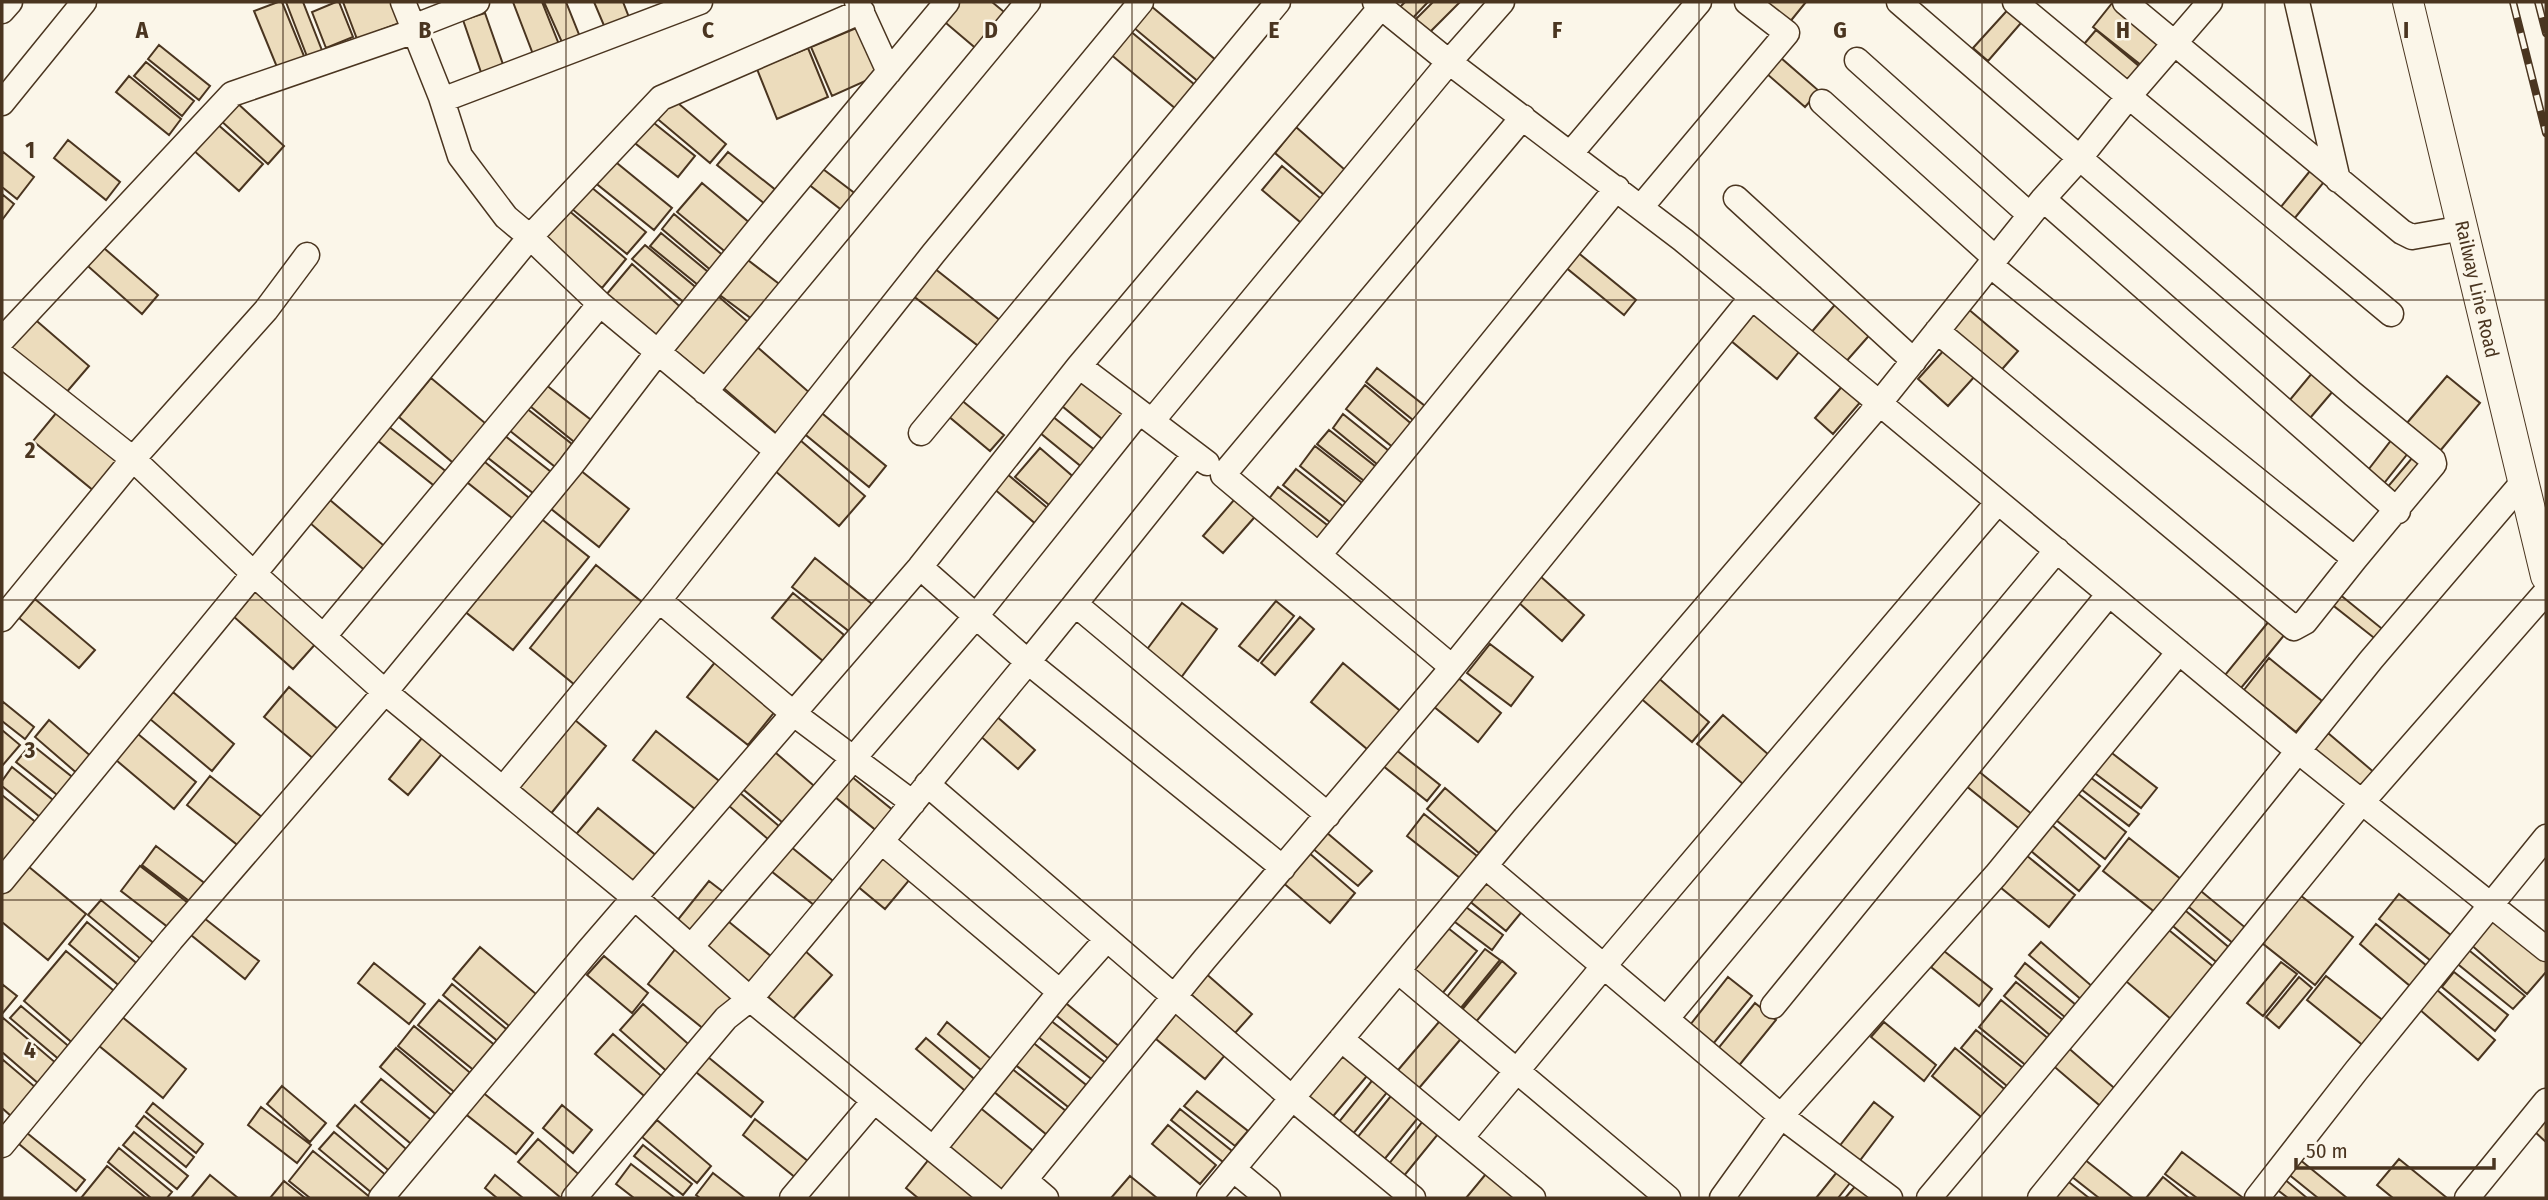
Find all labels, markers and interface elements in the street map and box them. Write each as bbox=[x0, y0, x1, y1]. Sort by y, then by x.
text: A bbox=[135, 16, 149, 44]
text: B bbox=[419, 16, 432, 44]
text: C bbox=[702, 16, 714, 44]
text: D bbox=[984, 16, 998, 44]
text: E bbox=[1269, 16, 1280, 44]
text: F bbox=[1552, 16, 1562, 44]
text: G bbox=[1833, 16, 1847, 44]
text: H bbox=[2116, 16, 2130, 44]
text: I bbox=[2403, 16, 2409, 44]
text: 1 bbox=[25, 136, 35, 164]
street label: Railway Line Road bbox=[2450, 218, 2504, 360]
text: 2 bbox=[24, 436, 36, 464]
text: 3 bbox=[24, 736, 36, 764]
text: 4 bbox=[24, 1036, 36, 1064]
scale bar bbox=[2296, 1126, 2494, 1170]
text: 50 m bbox=[2306, 1138, 2348, 1164]

